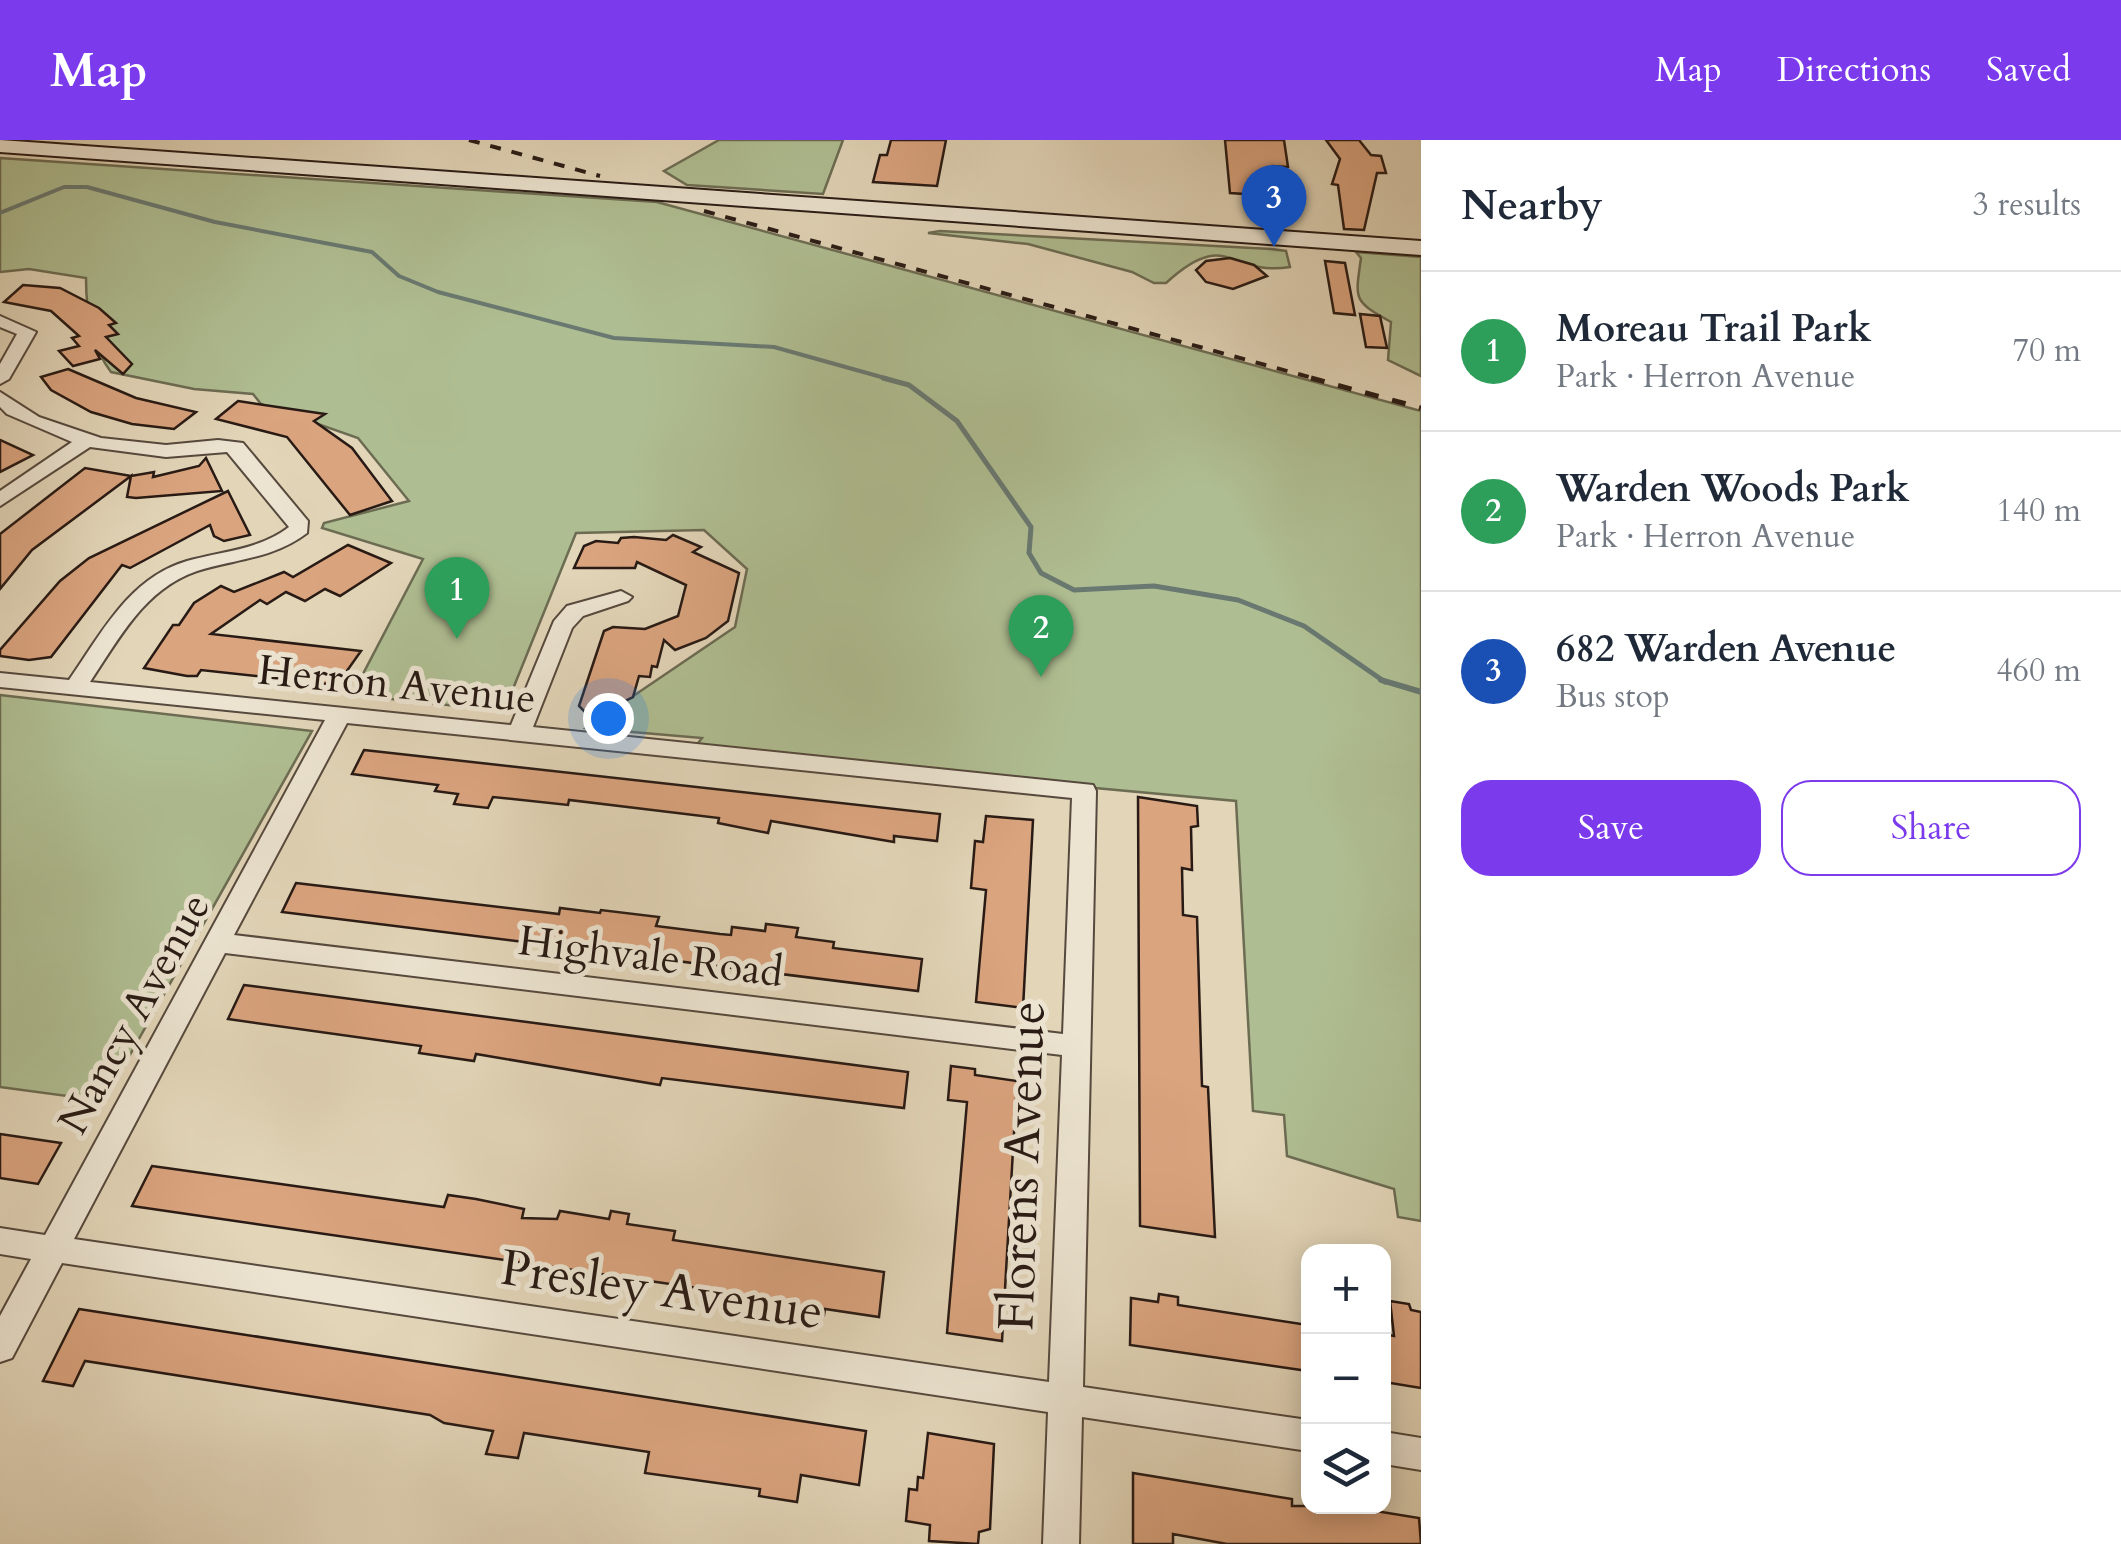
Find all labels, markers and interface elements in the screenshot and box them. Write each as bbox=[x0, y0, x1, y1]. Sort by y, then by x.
text: Map bbox=[50, 38, 148, 103]
text: Map bbox=[1655, 46, 1722, 94]
text: Directions bbox=[1777, 46, 1931, 94]
text: Saved bbox=[1986, 46, 2071, 94]
pin: 3 bbox=[1242, 164, 1306, 247]
text: Nearby bbox=[1461, 177, 1603, 234]
text: 3 results bbox=[1973, 183, 2081, 227]
text: Moreau Trail Park bbox=[1556, 303, 1871, 355]
text: 1 bbox=[1485, 329, 1502, 373]
text: 70 m bbox=[2013, 329, 2081, 373]
text: Park · Herron Avenue bbox=[1556, 355, 1855, 399]
text: Warden Woods Park bbox=[1556, 463, 1910, 515]
text: 2 bbox=[1485, 489, 1502, 533]
text: 140 m bbox=[1996, 489, 2081, 533]
text: Park · Herron Avenue bbox=[1556, 515, 1855, 559]
pin: 1 bbox=[424, 556, 490, 639]
pin: 2 bbox=[1008, 594, 1074, 677]
text: 682 Warden Avenue bbox=[1556, 623, 1896, 675]
street label: Herron Avenue bbox=[255, 642, 538, 727]
text: 3 bbox=[1485, 649, 1502, 693]
text: 460 m bbox=[1996, 649, 2081, 693]
text: Bus stop bbox=[1556, 675, 1670, 719]
your location bbox=[583, 693, 634, 744]
button: Save bbox=[1461, 780, 1761, 876]
button: Share bbox=[1781, 780, 2081, 876]
street label: Nancy Avenue bbox=[45, 883, 224, 1144]
street label: Highvale Road bbox=[515, 912, 786, 1001]
street label: Florens Avenue bbox=[982, 1000, 1062, 1332]
street label: Presley Avenue bbox=[496, 1234, 827, 1346]
map controls bbox=[1301, 1244, 1391, 1514]
button: + bbox=[1301, 1244, 1391, 1334]
button: − bbox=[1301, 1334, 1391, 1424]
button: layers bbox=[1301, 1424, 1391, 1514]

